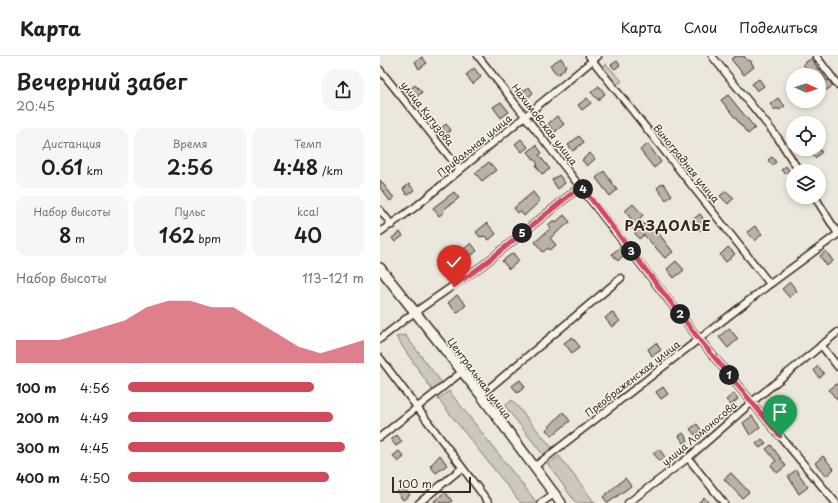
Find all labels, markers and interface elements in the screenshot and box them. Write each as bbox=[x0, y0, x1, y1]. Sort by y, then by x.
text: Карта bbox=[20, 14, 81, 42]
text: Карта bbox=[621, 17, 662, 38]
text: Слои bbox=[684, 17, 717, 38]
text: Поделиться bbox=[739, 17, 818, 38]
text: Вечерний забег bbox=[16, 64, 187, 97]
north arrow bbox=[786, 68, 826, 108]
map controls bbox=[786, 68, 826, 204]
button: share bbox=[322, 69, 364, 111]
street label: улица Кутузова bbox=[397, 77, 459, 150]
street label: Нахимовская улица bbox=[508, 80, 582, 169]
text: 20:45 bbox=[16, 96, 55, 115]
street label: Привольная улица bbox=[433, 110, 515, 180]
button: locate bbox=[786, 116, 826, 156]
street label: Виноградная улица bbox=[651, 120, 724, 206]
text: Дистанция bbox=[43, 135, 101, 152]
text: Время bbox=[172, 135, 208, 152]
text: Темп bbox=[294, 135, 322, 152]
text: 0.61 bbox=[41, 152, 83, 182]
text: 2:56 bbox=[167, 152, 213, 182]
text: 4:48 bbox=[273, 152, 318, 182]
text: km bbox=[83, 162, 103, 179]
text: /km bbox=[318, 162, 343, 179]
button: layers bbox=[786, 164, 826, 204]
pin: 4 bbox=[573, 179, 593, 199]
text: 4 bbox=[579, 180, 587, 197]
text: Набор высоты bbox=[34, 203, 111, 220]
text: Пульс bbox=[174, 203, 206, 220]
text: kcal bbox=[297, 203, 319, 220]
district label: РАЗДОЛЬЕ bbox=[625, 215, 711, 236]
text: 8 bbox=[59, 220, 71, 250]
text: 162 bbox=[159, 220, 195, 250]
text: 40 bbox=[294, 220, 322, 250]
pin: 5 bbox=[512, 223, 532, 243]
text: 5 bbox=[518, 224, 526, 241]
text: m bbox=[71, 230, 85, 247]
text: bpm bbox=[195, 230, 221, 247]
pin: 3 bbox=[621, 241, 641, 261]
text: 3 bbox=[627, 242, 635, 259]
pin bbox=[437, 245, 471, 286]
icon: check bbox=[443, 251, 465, 273]
text: Набор высоты bbox=[16, 268, 107, 287]
text: 113–121 m bbox=[302, 268, 364, 287]
pin: 2 bbox=[670, 304, 690, 324]
text: 2 bbox=[676, 305, 684, 322]
street label: Центральная улица bbox=[444, 334, 516, 422]
street label: Преображенская улица bbox=[581, 336, 683, 420]
pin: 1 bbox=[719, 365, 739, 385]
text: 1 bbox=[726, 366, 732, 383]
text: 100 m bbox=[16, 378, 57, 397]
text: 4:56 bbox=[80, 378, 110, 397]
pin bbox=[763, 395, 797, 436]
street label: улица Ломоносова bbox=[658, 396, 741, 469]
icon: arrive bbox=[769, 401, 791, 423]
text: 200 m bbox=[16, 408, 60, 427]
text: 4:49 bbox=[80, 408, 108, 427]
text: 300 m bbox=[16, 438, 60, 457]
text: 4:45 bbox=[80, 438, 109, 457]
text: 400 m bbox=[16, 468, 60, 487]
text: 4:50 bbox=[80, 468, 110, 487]
scale bar bbox=[392, 475, 471, 494]
text: 100 m bbox=[398, 475, 432, 492]

